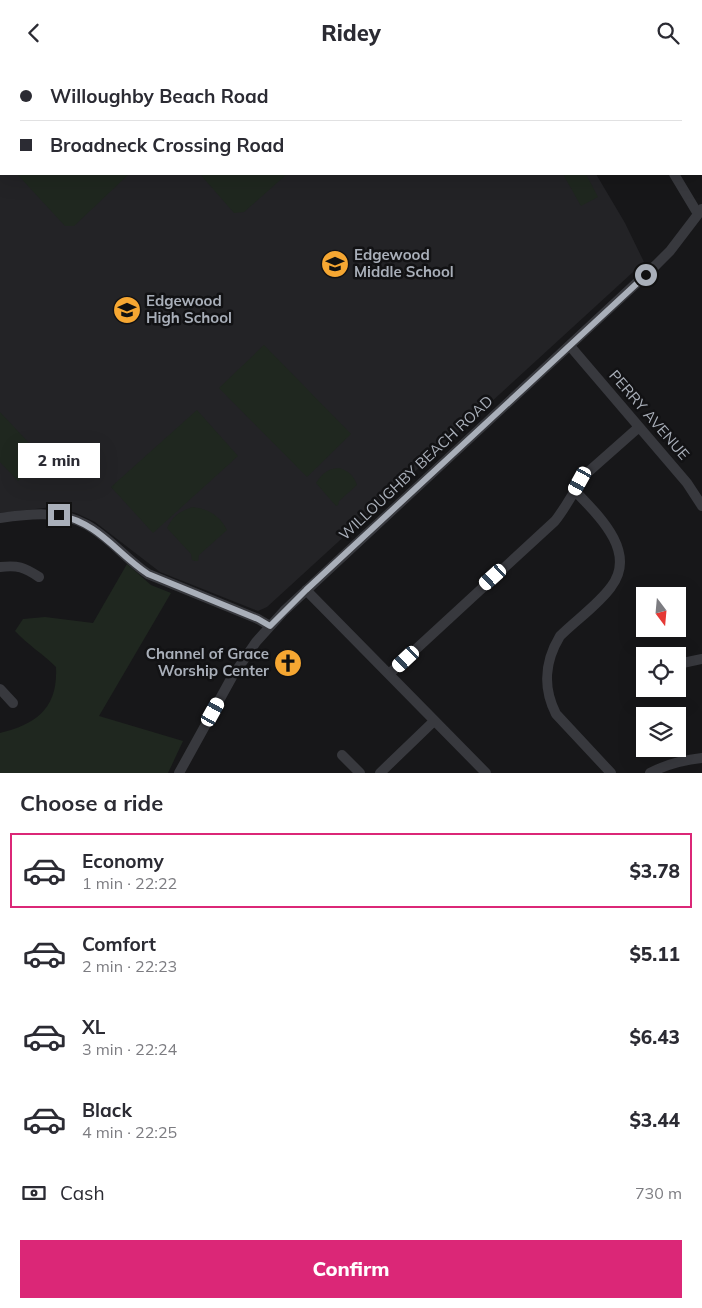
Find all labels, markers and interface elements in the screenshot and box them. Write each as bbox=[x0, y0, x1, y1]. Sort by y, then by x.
icon: back bbox=[20, 19, 48, 47]
text: Ridey bbox=[321, 19, 381, 47]
icon: search bbox=[654, 19, 682, 47]
text: Willoughby Beach Road bbox=[50, 84, 269, 108]
text: Broadneck Crossing Road bbox=[50, 133, 284, 157]
place label: Edgewood Middle School bbox=[354, 245, 454, 281]
school or university icon: Edgewood Middle School bbox=[320, 249, 350, 279]
route start bbox=[635, 264, 657, 286]
place label: Edgewood High School bbox=[146, 291, 232, 327]
school or university icon: Edgewood High School bbox=[112, 295, 142, 325]
street label: PERRY AVENUE bbox=[605, 366, 694, 464]
street label: WILLOUGHBY BEACH ROAD bbox=[335, 391, 497, 544]
callout: 2 min bbox=[18, 443, 100, 477]
text: 2 min bbox=[38, 450, 80, 470]
car bbox=[566, 464, 593, 498]
route end bbox=[48, 504, 70, 526]
car bbox=[476, 561, 509, 593]
north arrow bbox=[636, 587, 686, 637]
map controls bbox=[636, 587, 686, 757]
car bbox=[389, 643, 422, 675]
place label: Channel of Grace Worship Center bbox=[146, 644, 269, 680]
button: locate bbox=[636, 647, 686, 697]
church icon: Channel of Grace Worship Center bbox=[273, 648, 303, 678]
car bbox=[199, 695, 226, 729]
button: layers bbox=[636, 707, 686, 757]
text: Choose a ride bbox=[20, 789, 163, 817]
icon: car bbox=[22, 848, 67, 893]
text: Economy bbox=[82, 849, 164, 873]
text: $3.78 bbox=[629, 859, 680, 883]
text: 1 min · 22:22 bbox=[82, 873, 177, 893]
icon: car bbox=[22, 931, 67, 976]
text: Comfort bbox=[82, 932, 156, 956]
text: $5.11 bbox=[629, 942, 680, 966]
text: 2 min · 22:23 bbox=[82, 956, 177, 976]
icon: car bbox=[22, 1014, 67, 1059]
text: XL bbox=[82, 1015, 105, 1039]
text: $6.43 bbox=[629, 1025, 680, 1049]
text: 3 min · 22:24 bbox=[82, 1039, 177, 1059]
icon: car bbox=[22, 1097, 67, 1142]
text: Black bbox=[82, 1098, 132, 1122]
text: $3.44 bbox=[629, 1108, 680, 1132]
text: 4 min · 22:25 bbox=[82, 1122, 177, 1142]
icon: cash bbox=[20, 1179, 48, 1207]
text: Cash bbox=[60, 1181, 105, 1205]
text: 730 m bbox=[635, 1183, 682, 1203]
button: Confirm bbox=[20, 1240, 682, 1298]

